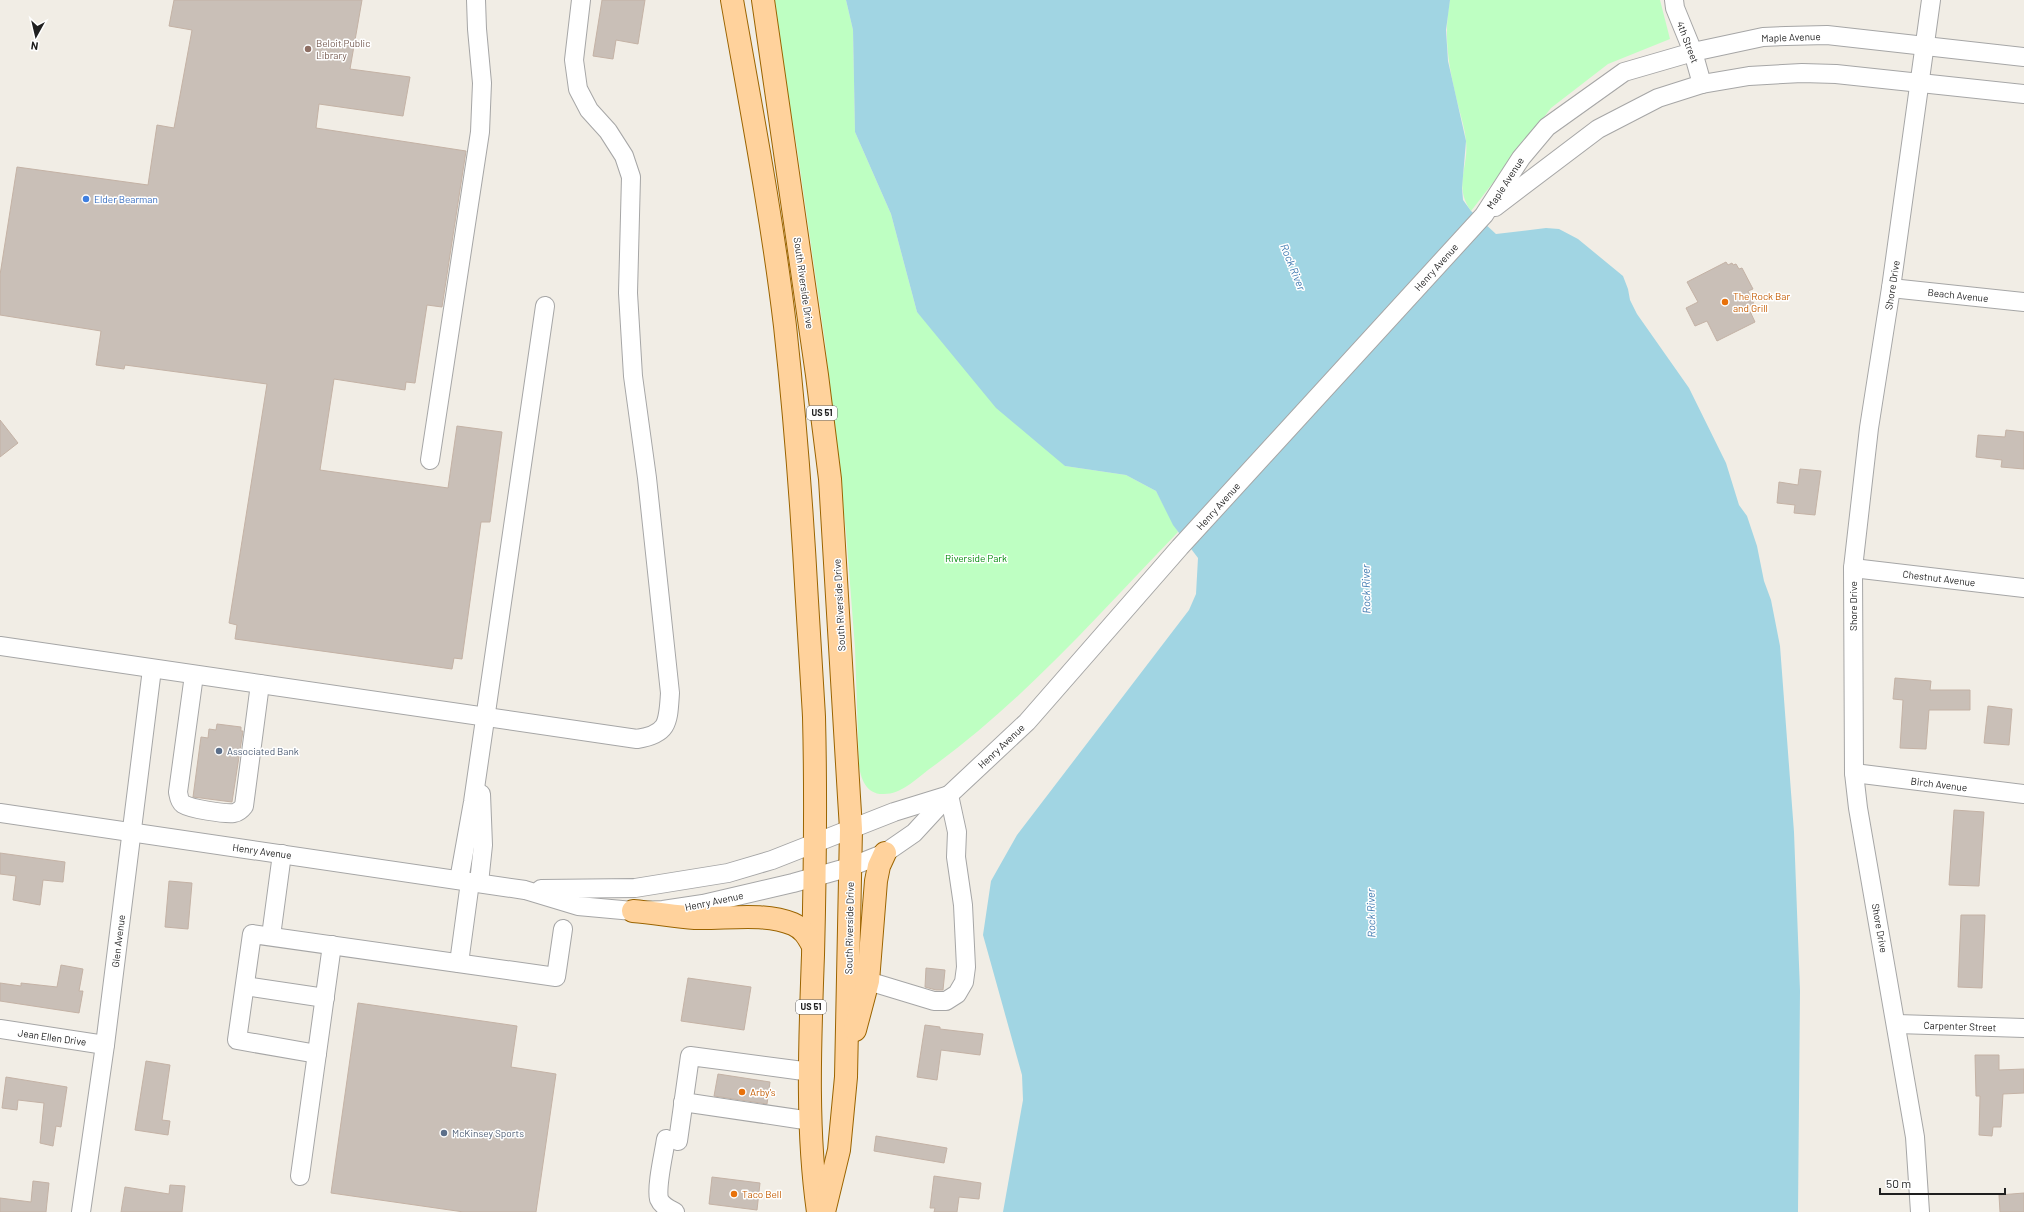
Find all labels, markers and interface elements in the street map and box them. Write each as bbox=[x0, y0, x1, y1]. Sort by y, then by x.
north arrow bbox=[16, 16, 56, 56]
street label: 4th Street bbox=[1675, 19, 1702, 65]
street label: Maple Avenue bbox=[1761, 30, 1821, 44]
place label: Beloit Public Library bbox=[316, 37, 370, 61]
text: N bbox=[30, 39, 39, 53]
marker: Beloit Public Library bbox=[303, 44, 313, 54]
street label: Maple Avenue bbox=[1484, 155, 1526, 211]
place label: Elder Bearman bbox=[94, 193, 158, 205]
marker: Elder Bearman bbox=[81, 194, 91, 204]
street label: South Riverside Drive bbox=[792, 236, 816, 330]
street label: Henry Avenue bbox=[1412, 241, 1460, 293]
water label: Rock River bbox=[1278, 242, 1309, 293]
street label: Shore Drive bbox=[1882, 259, 1902, 311]
street label: Beach Avenue bbox=[1927, 286, 1989, 304]
place label: The Rock Bar and Grill bbox=[1733, 290, 1790, 314]
marker: The Rock Bar and Grill bbox=[1720, 297, 1730, 307]
road number: US 51 bbox=[807, 406, 837, 420]
street label: Henry Avenue bbox=[1194, 480, 1242, 532]
park label: Riverside Park bbox=[945, 552, 1007, 564]
street label: South Riverside Drive bbox=[831, 559, 847, 651]
water label: Rock River bbox=[1359, 563, 1372, 614]
street label: Chestnut Avenue bbox=[1902, 568, 1976, 588]
street label: Shore Drive bbox=[1847, 581, 1859, 631]
street label: Henry Avenue bbox=[975, 721, 1027, 771]
place label: Associated Bank bbox=[227, 745, 299, 757]
marker: Associated Bank bbox=[214, 746, 224, 756]
street label: Birch Avenue bbox=[1910, 775, 1968, 793]
street label: Henry Avenue bbox=[232, 841, 292, 861]
street label: South Riverside Drive bbox=[842, 882, 856, 974]
water label: Rock River bbox=[1364, 887, 1377, 938]
street label: Henry Avenue bbox=[684, 889, 744, 913]
street label: Shore Drive bbox=[1870, 902, 1890, 954]
street label: Glen Avenue bbox=[109, 914, 127, 968]
road number: US 51 bbox=[796, 1000, 826, 1014]
street label: Carpenter Street bbox=[1923, 1019, 1997, 1033]
street label: Jean Ellen Drive bbox=[17, 1026, 87, 1048]
place label: Arby's bbox=[750, 1086, 776, 1098]
marker: Arby's bbox=[737, 1087, 747, 1097]
place label: McKinsey Sports bbox=[452, 1127, 524, 1139]
marker: McKinsey Sports bbox=[439, 1128, 449, 1138]
scale bar bbox=[1880, 1170, 2005, 1196]
text: 50 m bbox=[1886, 1176, 1911, 1190]
place label: Taco Bell bbox=[742, 1188, 781, 1200]
marker: Taco Bell bbox=[729, 1189, 739, 1199]

